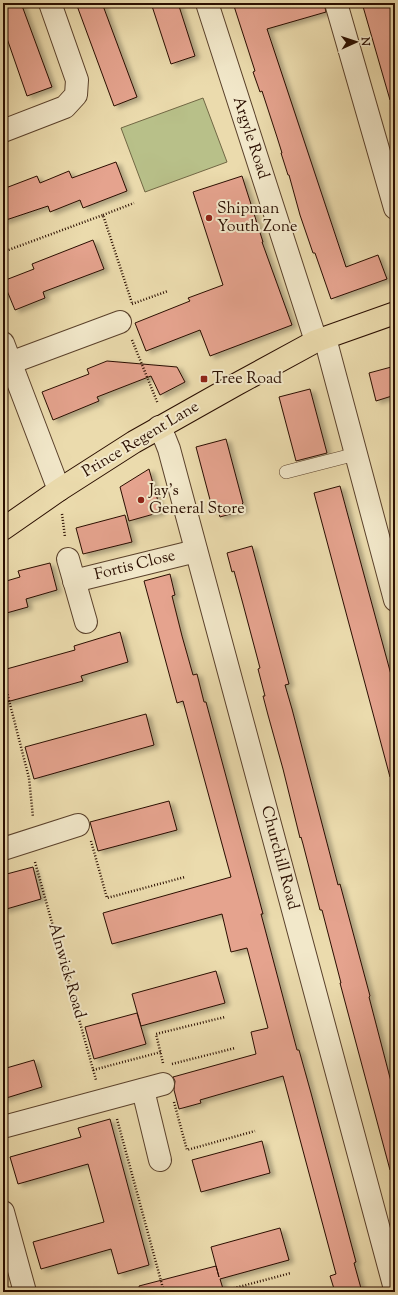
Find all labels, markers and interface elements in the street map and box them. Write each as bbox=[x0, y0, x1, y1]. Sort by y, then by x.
north arrow bbox=[336, 22, 376, 62]
text: N bbox=[357, 36, 373, 47]
street label: Argyle Road bbox=[226, 94, 274, 182]
place label: Shipman Youth Zone bbox=[217, 198, 298, 239]
marker: Shipman Youth Zone bbox=[204, 213, 214, 223]
place label: Tree Road bbox=[212, 368, 282, 391]
marker: Tree Road bbox=[199, 374, 209, 384]
street label: Prince Regent Lane bbox=[78, 396, 204, 484]
place label: Jay's General Store bbox=[148, 480, 245, 521]
marker: Jay's General Store bbox=[136, 495, 146, 505]
street label: Fortis Close bbox=[92, 545, 178, 587]
street label: Churchill Road bbox=[254, 803, 304, 913]
street label: Alnwick Road bbox=[41, 921, 91, 1021]

